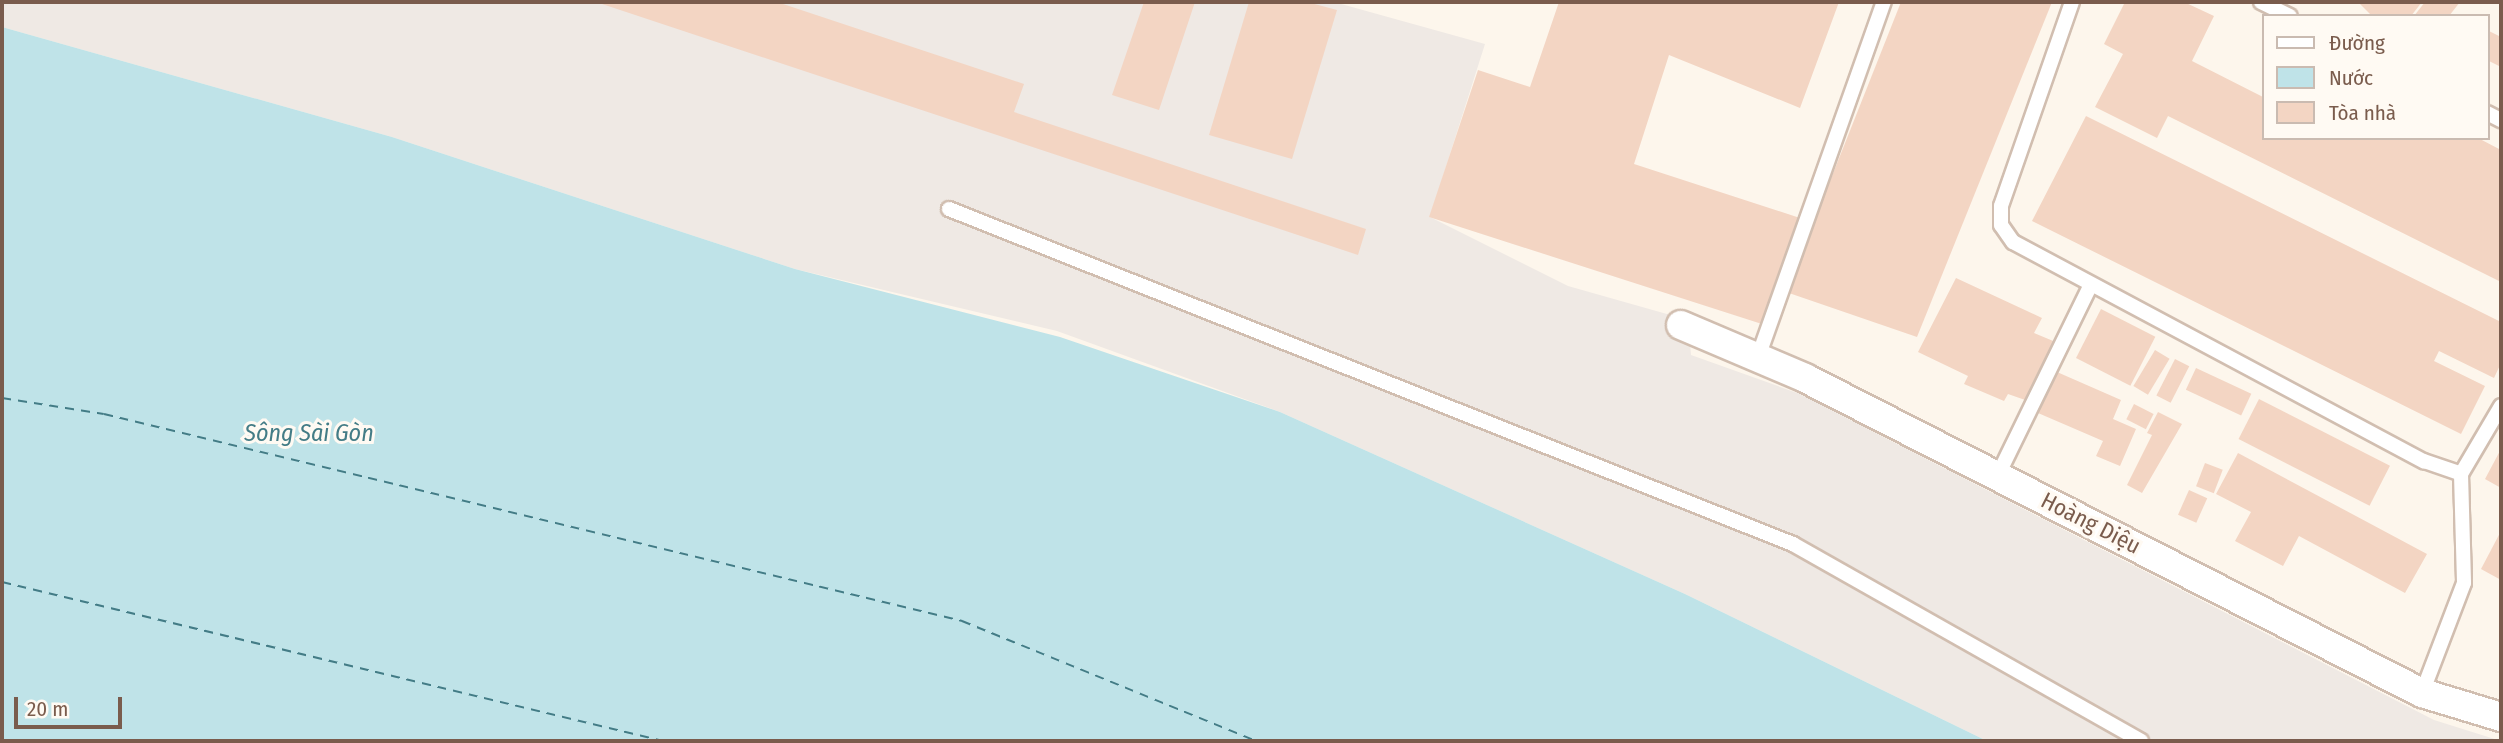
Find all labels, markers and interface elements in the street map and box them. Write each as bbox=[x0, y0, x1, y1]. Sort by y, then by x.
legend bbox=[2262, 14, 2489, 140]
text: Đường bbox=[2329, 30, 2385, 56]
text: Nước bbox=[2329, 65, 2373, 91]
text: Tòa nhà bbox=[2329, 100, 2396, 126]
water label: Sông Sài Gòn bbox=[244, 420, 374, 448]
street label: Hoàng Diệu bbox=[2037, 486, 2145, 560]
scale bar bbox=[18, 684, 126, 728]
text: 20 m bbox=[27, 696, 68, 722]

